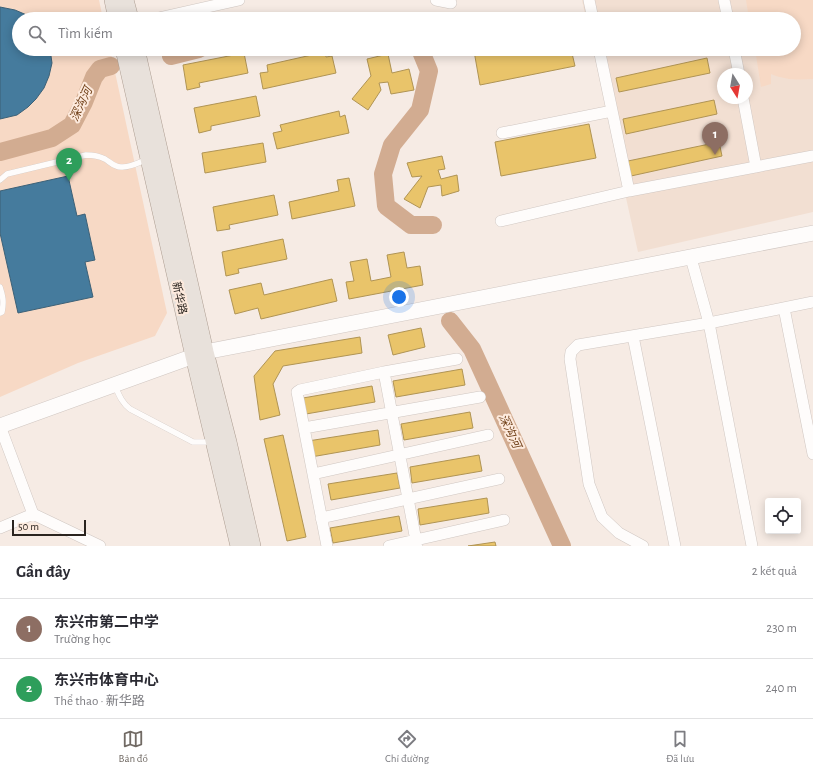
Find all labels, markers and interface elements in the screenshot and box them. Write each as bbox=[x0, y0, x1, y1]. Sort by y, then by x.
search box bbox=[12, 12, 801, 56]
icon: search bbox=[26, 23, 48, 45]
text: Tìm kiếm bbox=[58, 26, 113, 41]
north arrow bbox=[717, 68, 753, 104]
water label: 深沟河 bbox=[67, 83, 95, 123]
pin: 1 bbox=[702, 122, 728, 155]
pin: 2 bbox=[56, 148, 82, 181]
street label: 新华路 bbox=[170, 281, 190, 315]
your location bbox=[389, 287, 409, 307]
water label: 深沟河 bbox=[497, 412, 525, 452]
map controls bbox=[765, 498, 801, 534]
button: locate bbox=[765, 498, 801, 534]
scale bar bbox=[12, 518, 86, 537]
text: 50 m bbox=[18, 521, 39, 532]
text: Gần đây bbox=[16, 563, 70, 580]
text: 2 kết quả bbox=[752, 565, 797, 578]
text: 东兴市第二中学 bbox=[54, 615, 159, 630]
text: 1 bbox=[27, 622, 31, 635]
text: 230 m bbox=[766, 622, 797, 635]
text: Trường học bbox=[54, 633, 110, 646]
text: 东兴市体育中心 bbox=[54, 673, 159, 688]
text: 2 bbox=[26, 682, 32, 695]
text: 240 m bbox=[765, 682, 797, 695]
text: Thể thao · 新华路 bbox=[54, 695, 145, 708]
tab: Bản đồ bbox=[119, 728, 148, 765]
tab: Chỉ đường bbox=[385, 728, 429, 765]
tab: Đã lưu bbox=[666, 728, 694, 765]

